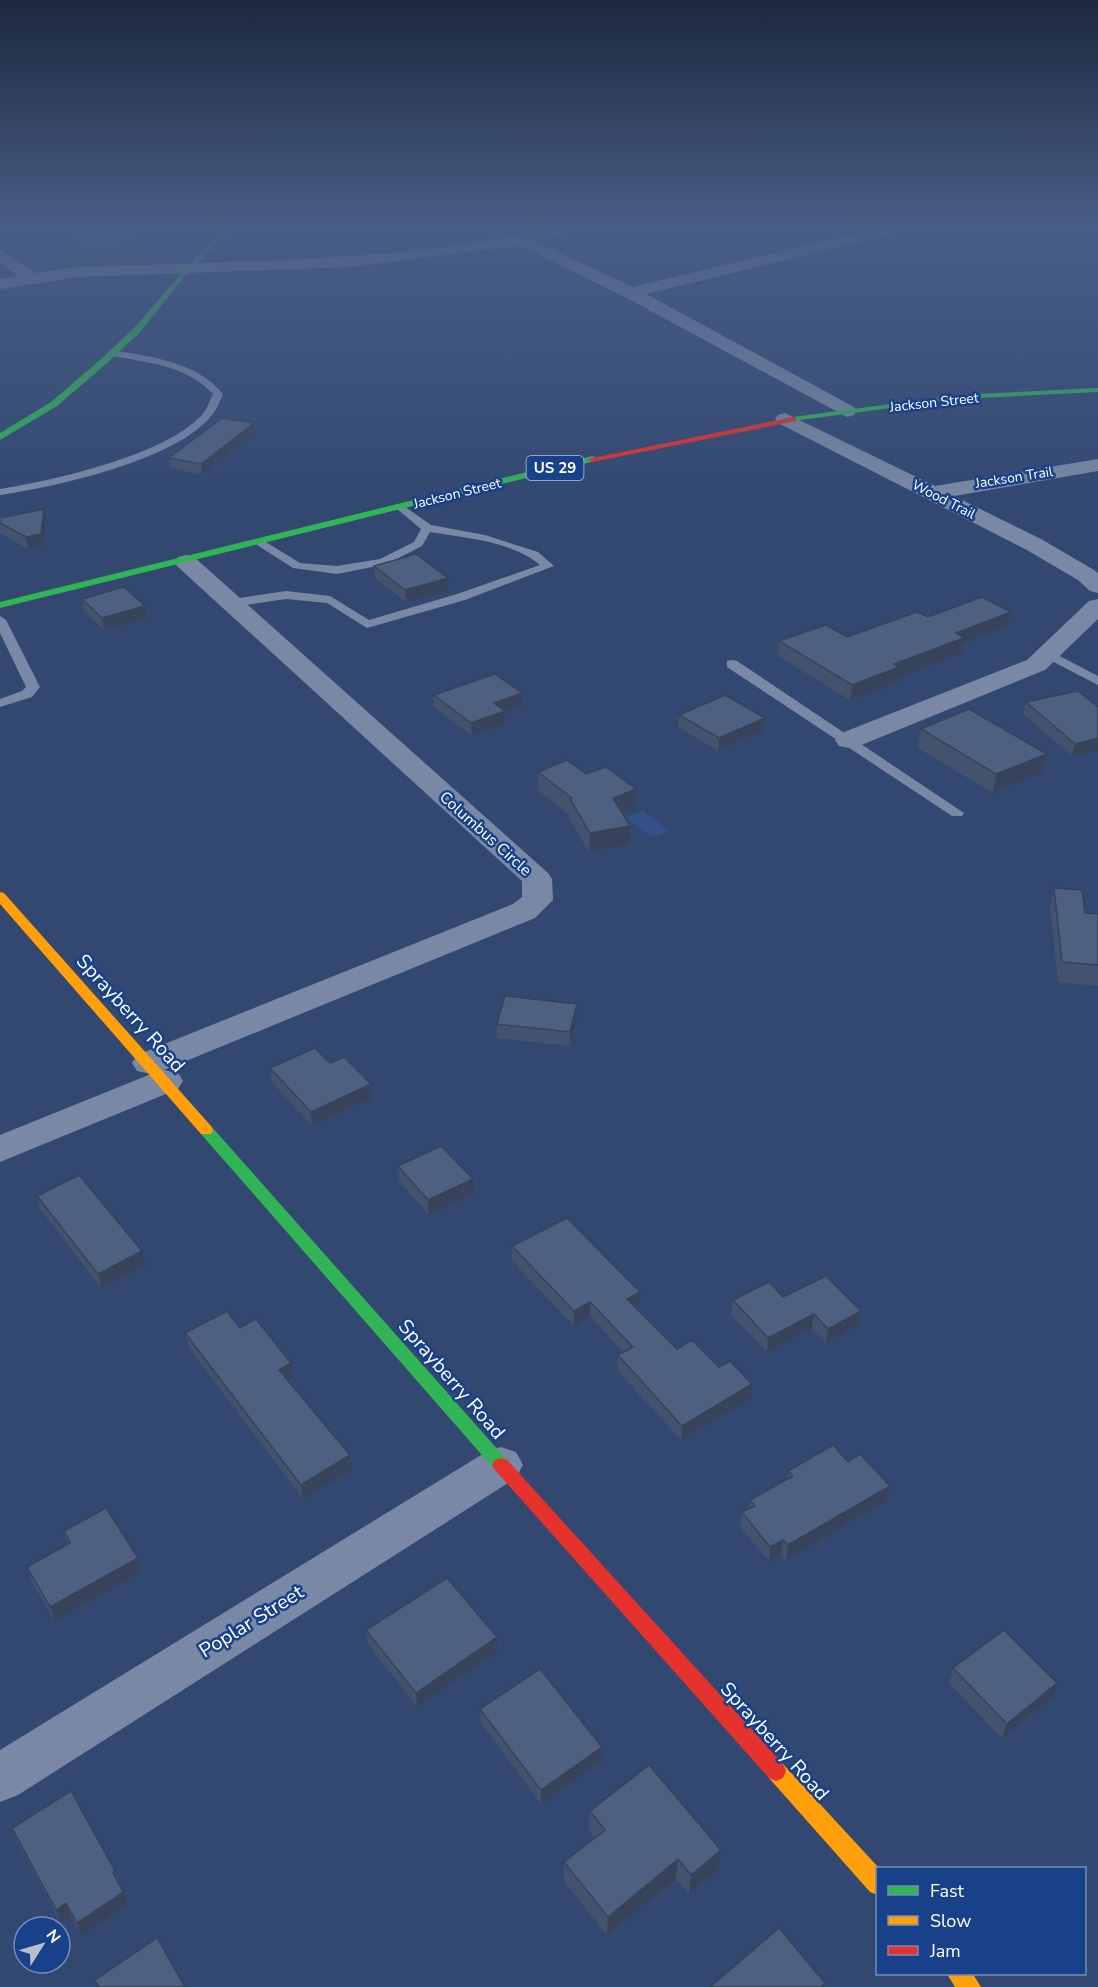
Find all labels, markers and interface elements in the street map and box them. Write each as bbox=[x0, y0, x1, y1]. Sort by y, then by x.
street label: Jackson Street bbox=[888, 388, 980, 417]
road number: US 29 bbox=[526, 456, 584, 480]
street label: Jackson Trail bbox=[973, 462, 1055, 493]
street label: Jackson Street bbox=[410, 473, 503, 514]
street label: Wood Trail bbox=[909, 475, 980, 524]
street label: Columbus Circle bbox=[434, 786, 536, 881]
street label: Sprayberry Road bbox=[70, 948, 191, 1078]
street label: Sprayberry Road bbox=[392, 1313, 511, 1445]
street label: Poplar Street bbox=[194, 1578, 309, 1664]
street label: Sprayberry Road bbox=[714, 1676, 835, 1806]
legend bbox=[876, 1867, 1086, 1975]
text: Fast bbox=[930, 1879, 965, 1903]
text: Slow bbox=[930, 1909, 971, 1933]
north arrow bbox=[12, 1915, 72, 1975]
text: N bbox=[41, 1925, 66, 1948]
text: Jam bbox=[929, 1939, 961, 1963]

